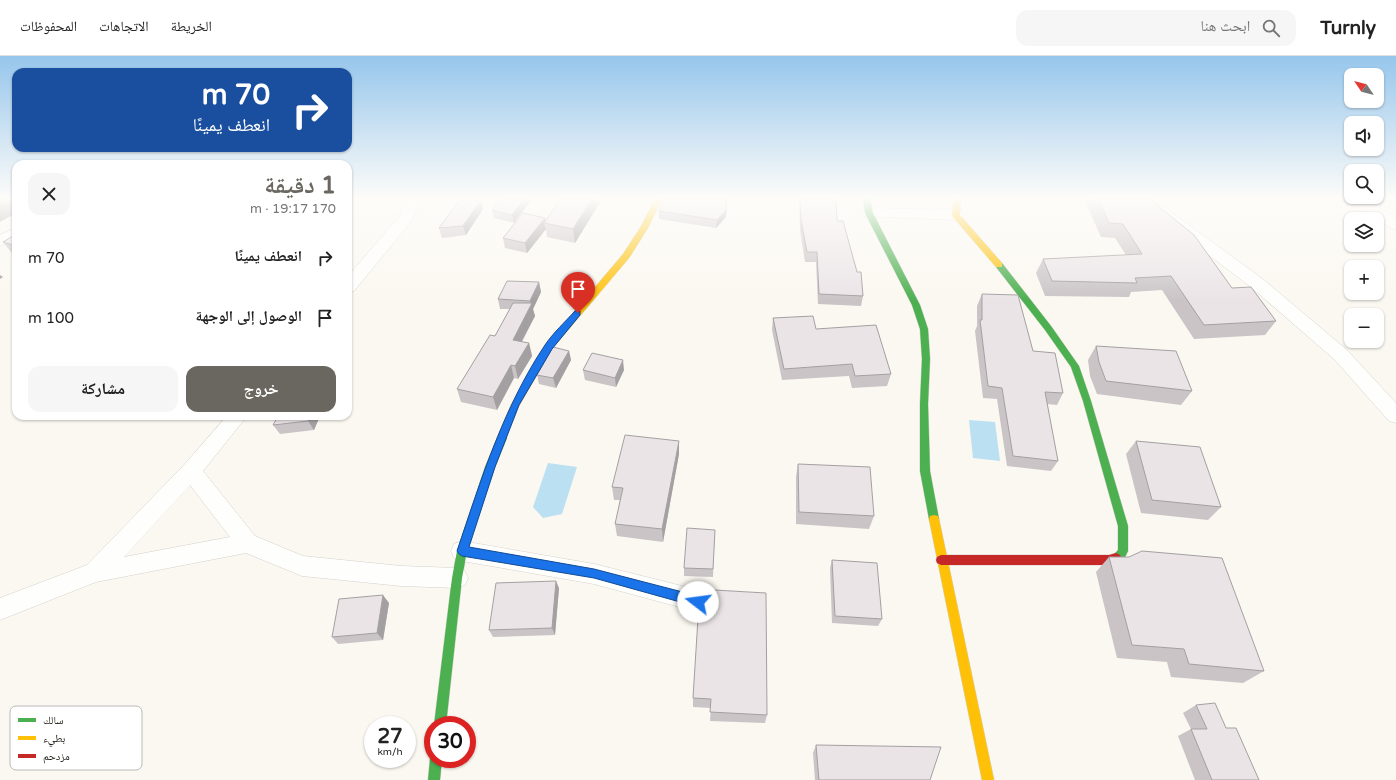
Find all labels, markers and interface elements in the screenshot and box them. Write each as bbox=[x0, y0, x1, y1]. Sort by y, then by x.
search box bbox=[1016, 10, 1296, 46]
text: ابحث هنا bbox=[1201, 17, 1250, 35]
icon: search bbox=[1260, 17, 1282, 39]
text: Turnly bbox=[1320, 17, 1376, 39]
text: المحفوظات bbox=[20, 18, 77, 35]
text: الاتجاهات bbox=[99, 18, 149, 35]
text: الخريطة bbox=[171, 18, 212, 35]
north arrow bbox=[1344, 68, 1384, 108]
map controls bbox=[1344, 68, 1384, 348]
text: 70 m bbox=[202, 78, 270, 112]
icon: right bbox=[284, 84, 336, 136]
text: انعطف يمينًا bbox=[193, 114, 270, 136]
button: sound bbox=[1344, 116, 1384, 156]
button: search bbox=[1344, 164, 1384, 204]
text: 1 دقيقة bbox=[264, 171, 336, 200]
button: close bbox=[28, 173, 70, 215]
text: 170 m · 19:17 bbox=[250, 201, 336, 217]
button: layers bbox=[1344, 212, 1384, 252]
text: انعطف يمينًا bbox=[234, 247, 302, 265]
icon: right bbox=[314, 247, 336, 269]
text: 70 m bbox=[28, 249, 65, 267]
button: + bbox=[1344, 260, 1384, 300]
pin bbox=[561, 272, 595, 313]
icon: arrive bbox=[567, 278, 589, 300]
text: الوصول إلى الوجهة bbox=[196, 307, 302, 325]
icon: arrive bbox=[314, 307, 336, 329]
button: − bbox=[1344, 308, 1384, 348]
text: 100 m bbox=[28, 309, 74, 327]
button: مشاركة bbox=[28, 366, 178, 412]
button: خروج bbox=[186, 366, 336, 412]
position arrow bbox=[677, 581, 719, 623]
legend bbox=[10, 706, 142, 770]
text: سالك bbox=[43, 714, 63, 727]
speed limit sign: 30 bbox=[424, 716, 476, 768]
text: 27 bbox=[377, 725, 403, 749]
text: بطيء bbox=[43, 732, 65, 747]
text: km/h bbox=[377, 746, 403, 758]
text: مزدحم bbox=[43, 750, 70, 764]

